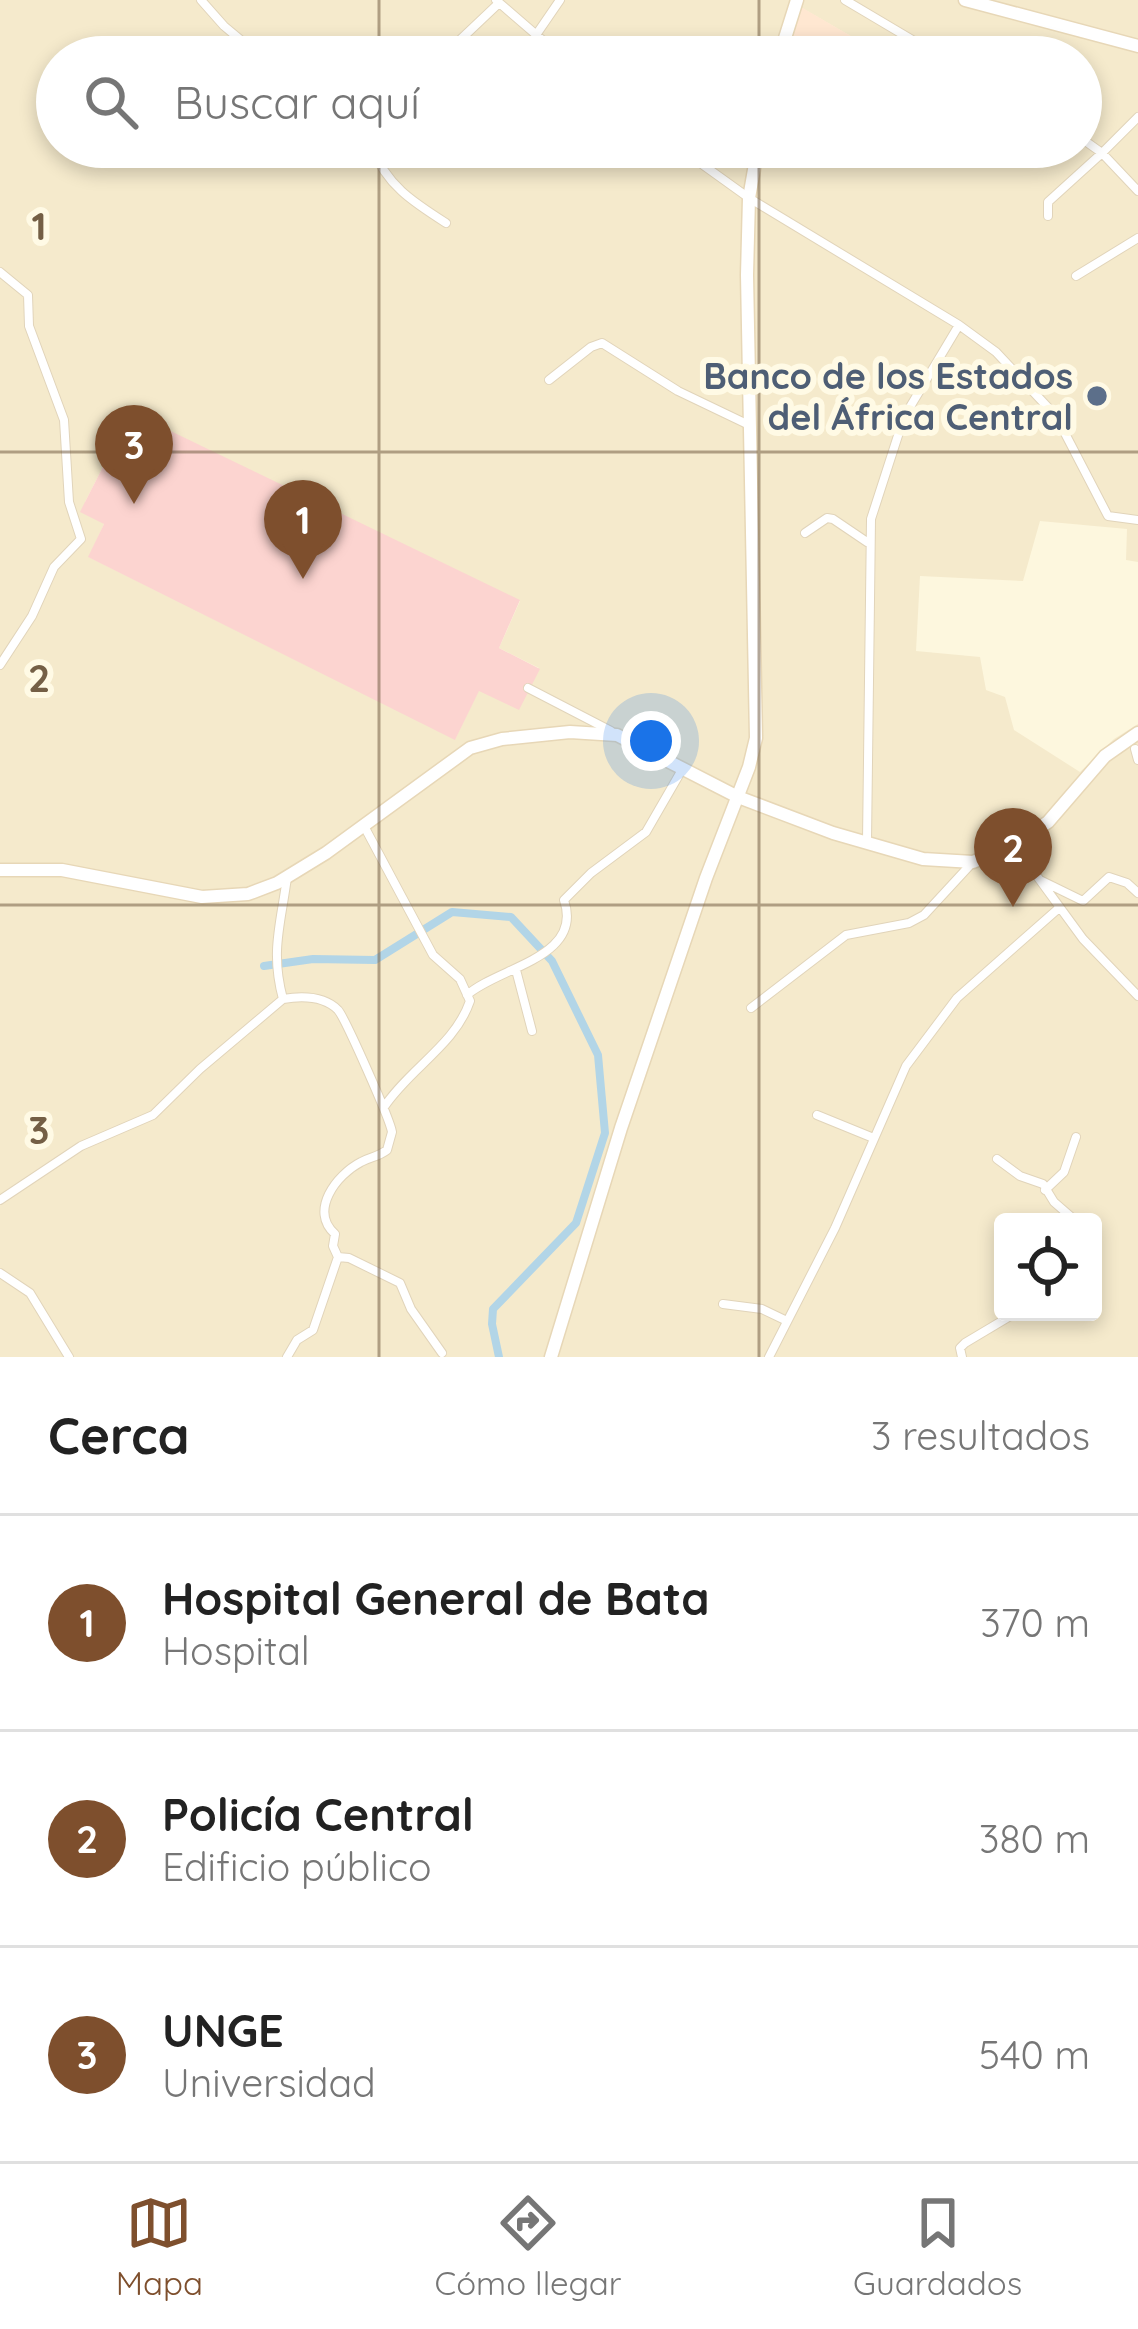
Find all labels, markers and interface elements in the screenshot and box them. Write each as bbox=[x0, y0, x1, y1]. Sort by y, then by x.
search box bbox=[36, 36, 1102, 168]
icon: search bbox=[78, 69, 144, 135]
text: Buscar aquí bbox=[174, 74, 420, 130]
text: 1 bbox=[31, 201, 47, 250]
place label: Banco de los Estados del África Central bbox=[703, 353, 1073, 439]
marker: Banco de los Estados del África Central bbox=[1084, 383, 1110, 409]
pin: 3 bbox=[95, 405, 173, 504]
pin: 1 bbox=[264, 480, 342, 579]
text: 2 bbox=[28, 653, 50, 702]
your location bbox=[621, 711, 681, 771]
pin: 2 bbox=[974, 808, 1052, 907]
text: 3 bbox=[29, 1105, 49, 1154]
map controls bbox=[994, 1213, 1102, 1321]
button: locate bbox=[994, 1213, 1102, 1321]
text: Cerca bbox=[48, 1403, 190, 1467]
text: 3 resultados bbox=[871, 1411, 1090, 1460]
text: Hospital General de Bata bbox=[162, 1570, 709, 1626]
text: 1 bbox=[79, 1598, 95, 1647]
text: 370 m bbox=[980, 1598, 1090, 1647]
text: Hospital bbox=[162, 1626, 310, 1675]
text: Policía Central bbox=[162, 1786, 474, 1842]
text: 2 bbox=[76, 1814, 98, 1863]
text: 380 m bbox=[979, 1814, 1090, 1863]
text: Edificio público bbox=[162, 1842, 432, 1891]
text: UNGE bbox=[162, 2002, 284, 2058]
text: 3 bbox=[77, 2030, 97, 2079]
text: 540 m bbox=[979, 2030, 1090, 2079]
text: Universidad bbox=[162, 2058, 376, 2107]
tab: Mapa bbox=[116, 2190, 203, 2303]
tab: Cómo llegar bbox=[435, 2190, 622, 2303]
tab: Guardados bbox=[853, 2190, 1022, 2303]

